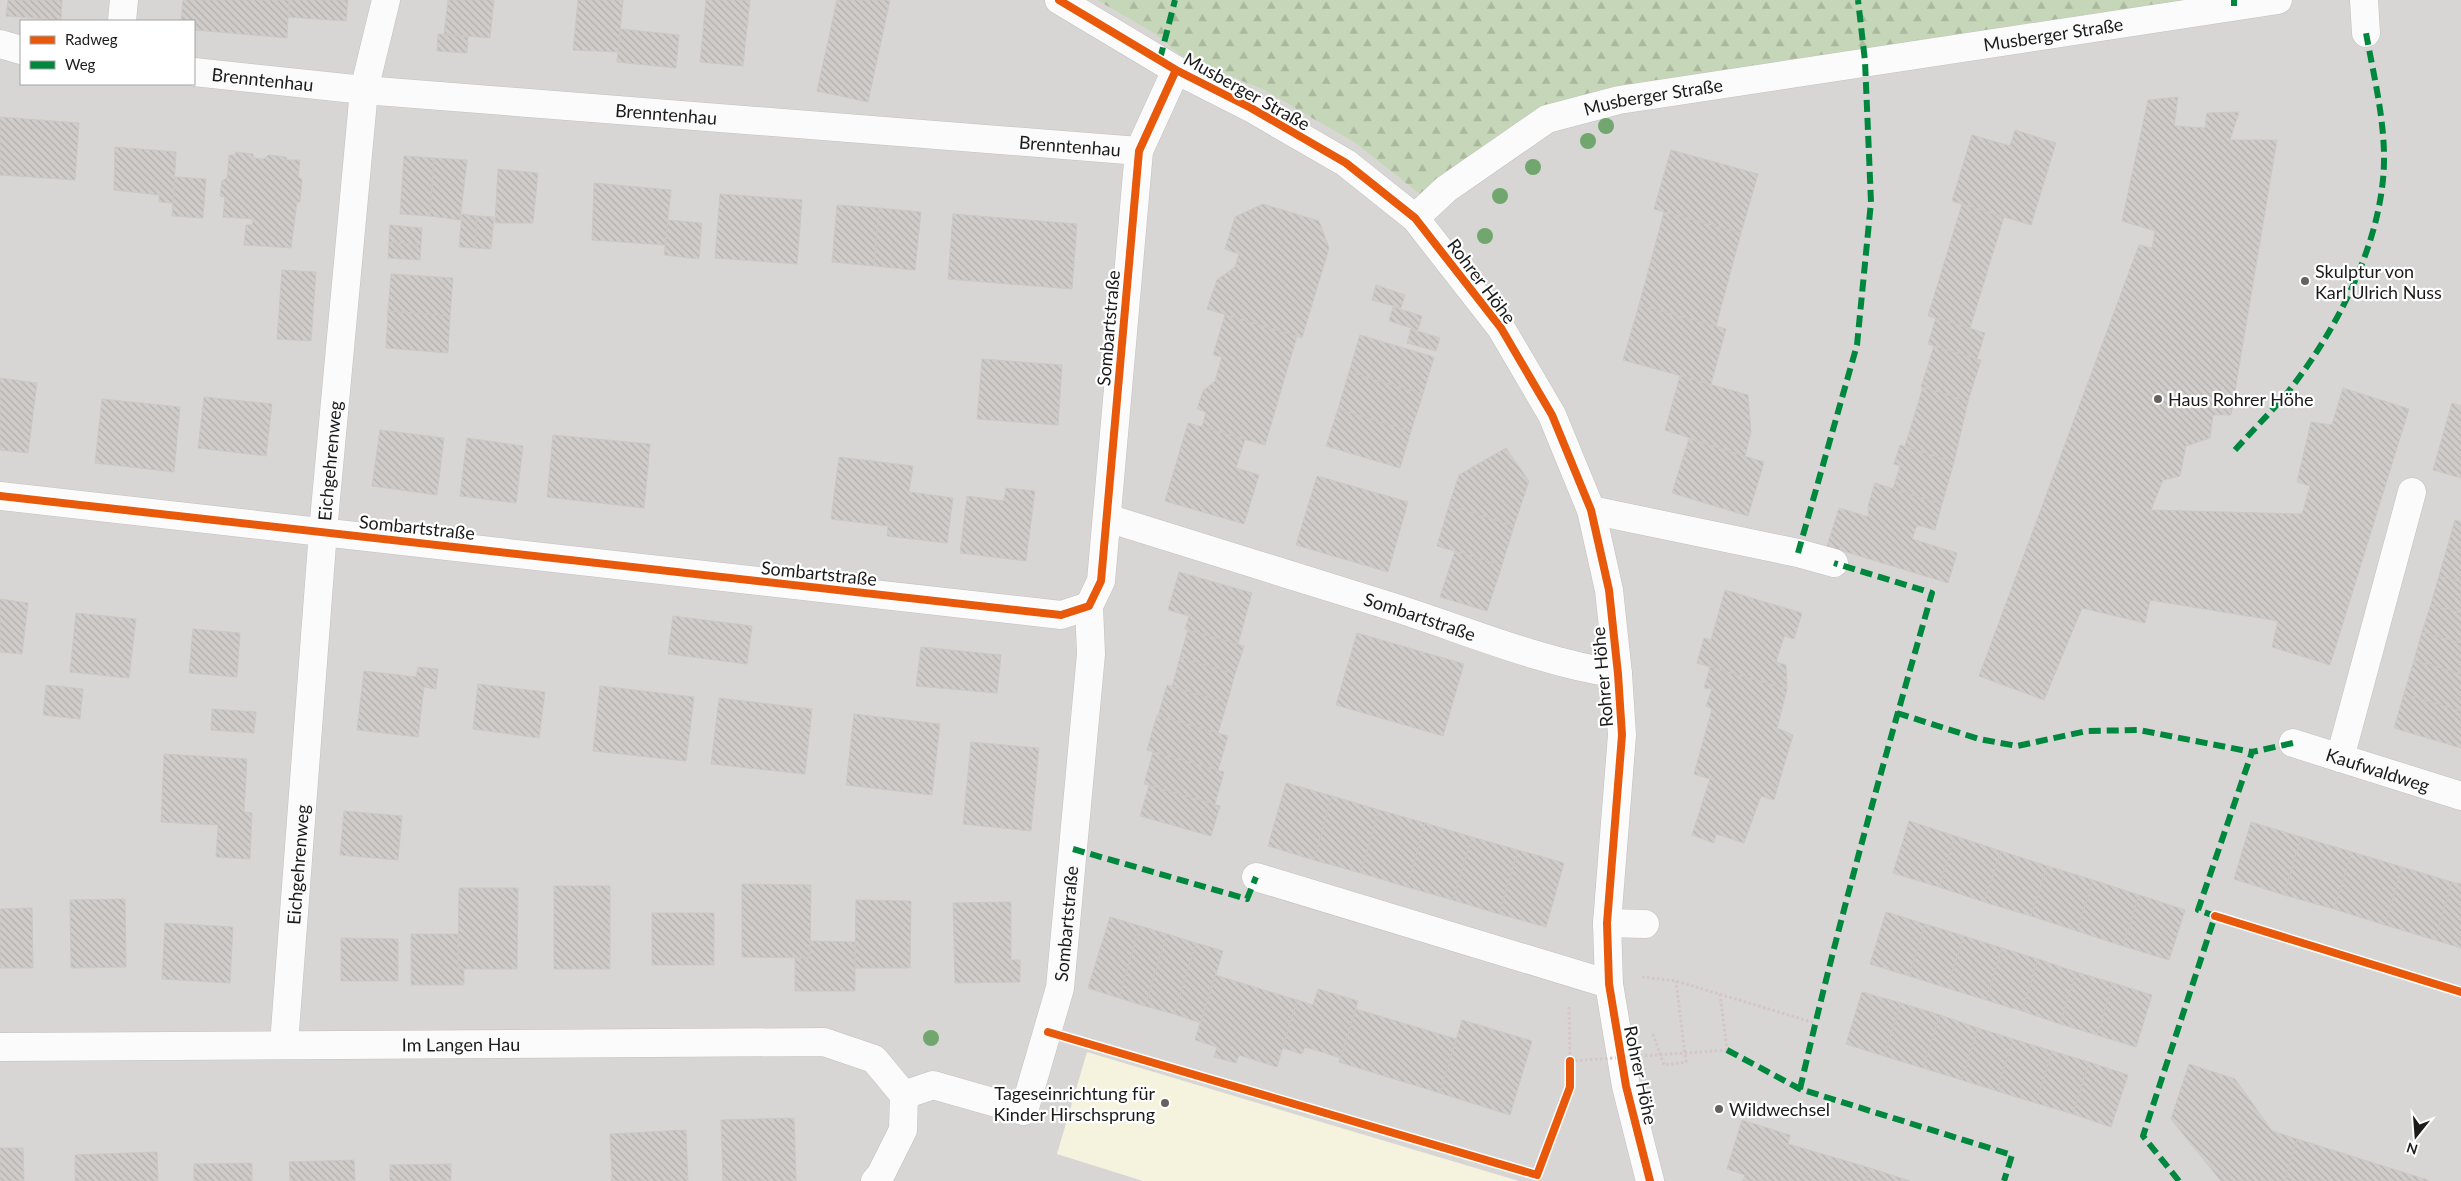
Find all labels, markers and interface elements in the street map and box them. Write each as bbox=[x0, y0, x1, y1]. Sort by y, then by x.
street label: Musberger Straße bbox=[1982, 13, 2125, 56]
legend bbox=[20, 20, 195, 85]
text: Radweg bbox=[65, 30, 118, 48]
street label: Musberger Straße bbox=[1180, 47, 1314, 135]
text: Weg bbox=[65, 55, 96, 73]
street label: Brenntenhau bbox=[211, 63, 315, 96]
street label: Musberger Straße bbox=[1581, 73, 1724, 120]
street label: Brenntenhau bbox=[614, 99, 718, 129]
street label: Brenntenhau bbox=[1018, 131, 1122, 161]
street label: Rohrer Höhe bbox=[1443, 234, 1521, 328]
place label: Skulptur von Karl Ulrich Nuss bbox=[2315, 260, 2442, 303]
street label: Sombartstraße bbox=[1092, 269, 1124, 387]
marker: Skulptur von Karl Ulrich Nuss bbox=[2299, 275, 2311, 287]
place label: Haus Rohrer Höhe bbox=[2168, 388, 2314, 410]
marker: Haus Rohrer Höhe bbox=[2152, 393, 2164, 405]
street label: Eichgehrenweg bbox=[313, 400, 346, 522]
street label: Sombartstraße bbox=[358, 510, 476, 544]
street label: Sombartstraße bbox=[760, 556, 878, 590]
street label: Sombartstraße bbox=[1361, 588, 1479, 645]
street label: Rohrer Höhe bbox=[1587, 626, 1617, 728]
street label: Kaufwaldweg bbox=[2323, 743, 2432, 796]
street label: Eichgehrenweg bbox=[282, 803, 313, 926]
street label: Sombartstraße bbox=[1050, 865, 1082, 983]
street label: Rohrer Höhe bbox=[1620, 1023, 1662, 1127]
street label: Im Langen Hau bbox=[402, 1033, 520, 1056]
place label: Tageseinrichtung für Kinder Hirschsprung bbox=[994, 1082, 1155, 1125]
marker: Tageseinrichtung für Kinder Hirschsprung bbox=[1159, 1097, 1171, 1109]
place label: Wildwechsel bbox=[1729, 1098, 1830, 1120]
marker: Wildwechsel bbox=[1713, 1103, 1725, 1115]
north arrow bbox=[2391, 1111, 2441, 1161]
text: N bbox=[2404, 1139, 2420, 1159]

